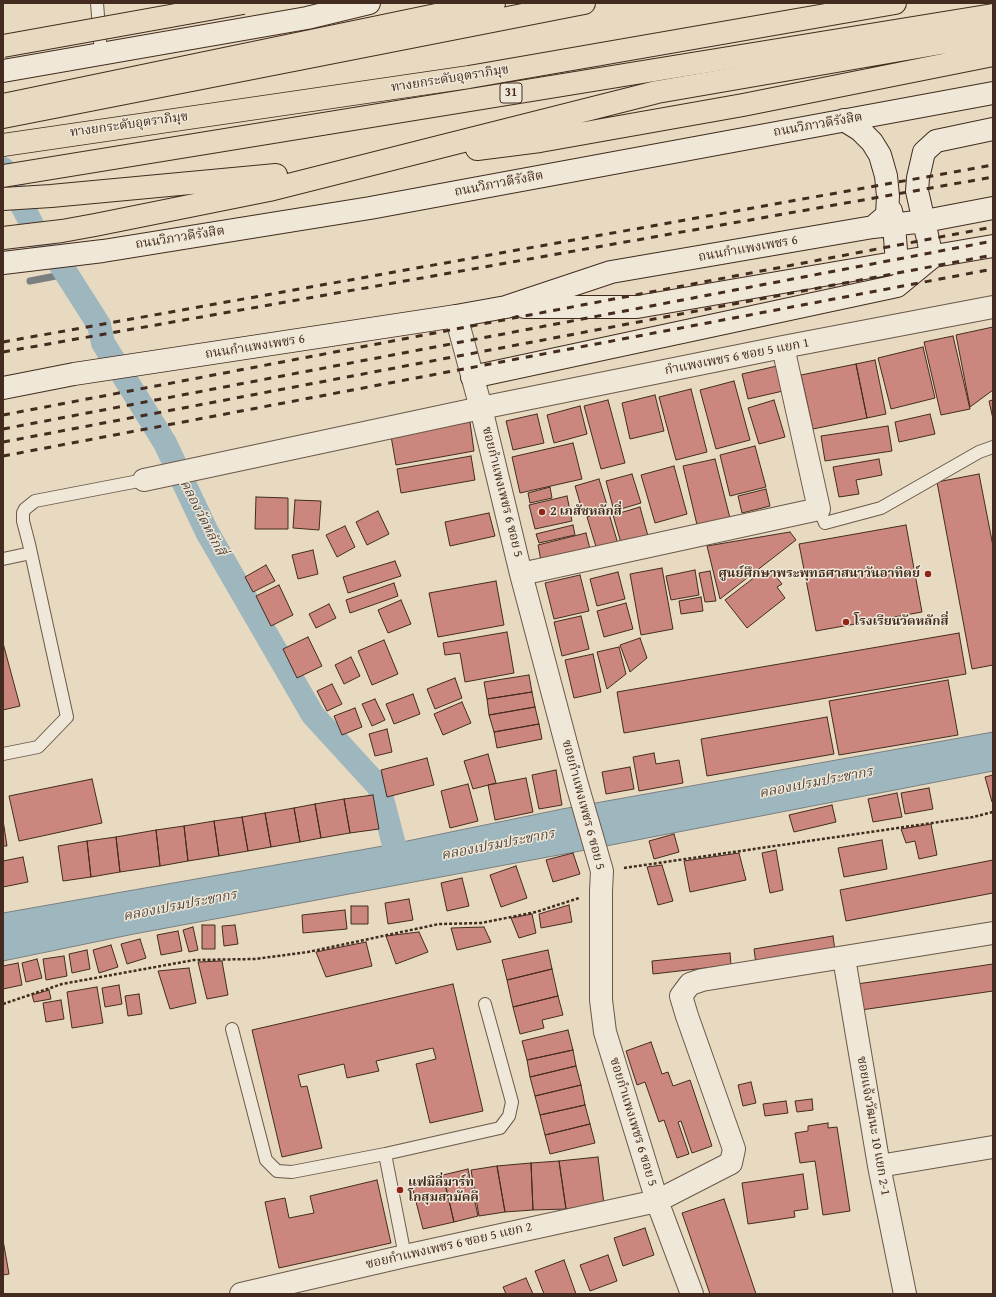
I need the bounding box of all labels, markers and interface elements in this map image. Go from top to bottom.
street label: ทางยกระดับอุตราภิมุข [390,62,510,96]
road number: 31 [500,83,522,103]
street label: ทางยกระดับอุตราภิมุข [69,109,189,141]
street label: ถนนวิภาวดีรังสิต [772,109,864,141]
street label: ถนนวิภาวดีรังสิต [453,168,545,200]
street label: ถนนวิภาวดีรังสิต [134,223,226,253]
street label: ถนนกำแพงเพชร 6 [697,233,799,265]
street label: ถนนกำแพงเพชร 6 [204,331,306,363]
street label: กำแพงเพชร 6 ซอย 5 แยก 1 [663,335,811,379]
street label: ซอยกำแพงเพชร 6 ซอย 5 [478,425,526,559]
water label: คลองวัดหลักสี่ [176,477,228,559]
place label: 2 เภสัชหลักสี่ [550,504,622,520]
marker: 2 เภสัชหลักสี่ [537,507,547,517]
place label: ศูนย์ศึกษาพระพุทธศาสนาวันอาทิตย์ [718,566,920,582]
marker: ศูนย์ศึกษาพระพุทธศาสนาวันอาทิตย์ [923,569,933,579]
place label: โรงเรียนวัดหลักสี่ [854,614,949,630]
marker: โรงเรียนวัดหลักสี่ [841,617,851,627]
street label: ซอยกำแพงเพชร 6 ซอย 5 [558,738,608,872]
water label: คลองเปรมประชากร [758,764,874,802]
water label: คลองเปรมประชากร [440,826,556,864]
water label: คลองเปรมประชากร [122,887,238,925]
street label: ซอยแจ้งวัฒนะ 10 แยก 2-1 [853,1055,893,1197]
street label: ซอยกำแพงเพชร 6 ซอย 5 [606,1056,660,1188]
place label: แฟมิลี่มาร์ท โกสุมสามัคคี [408,1175,479,1206]
marker: แฟมิลี่มาร์ท โกสุมสามัคคี [395,1185,405,1195]
street label: ซอยกำแพงเพชร 6 ซอย 5 แยก 2 [364,1219,534,1273]

